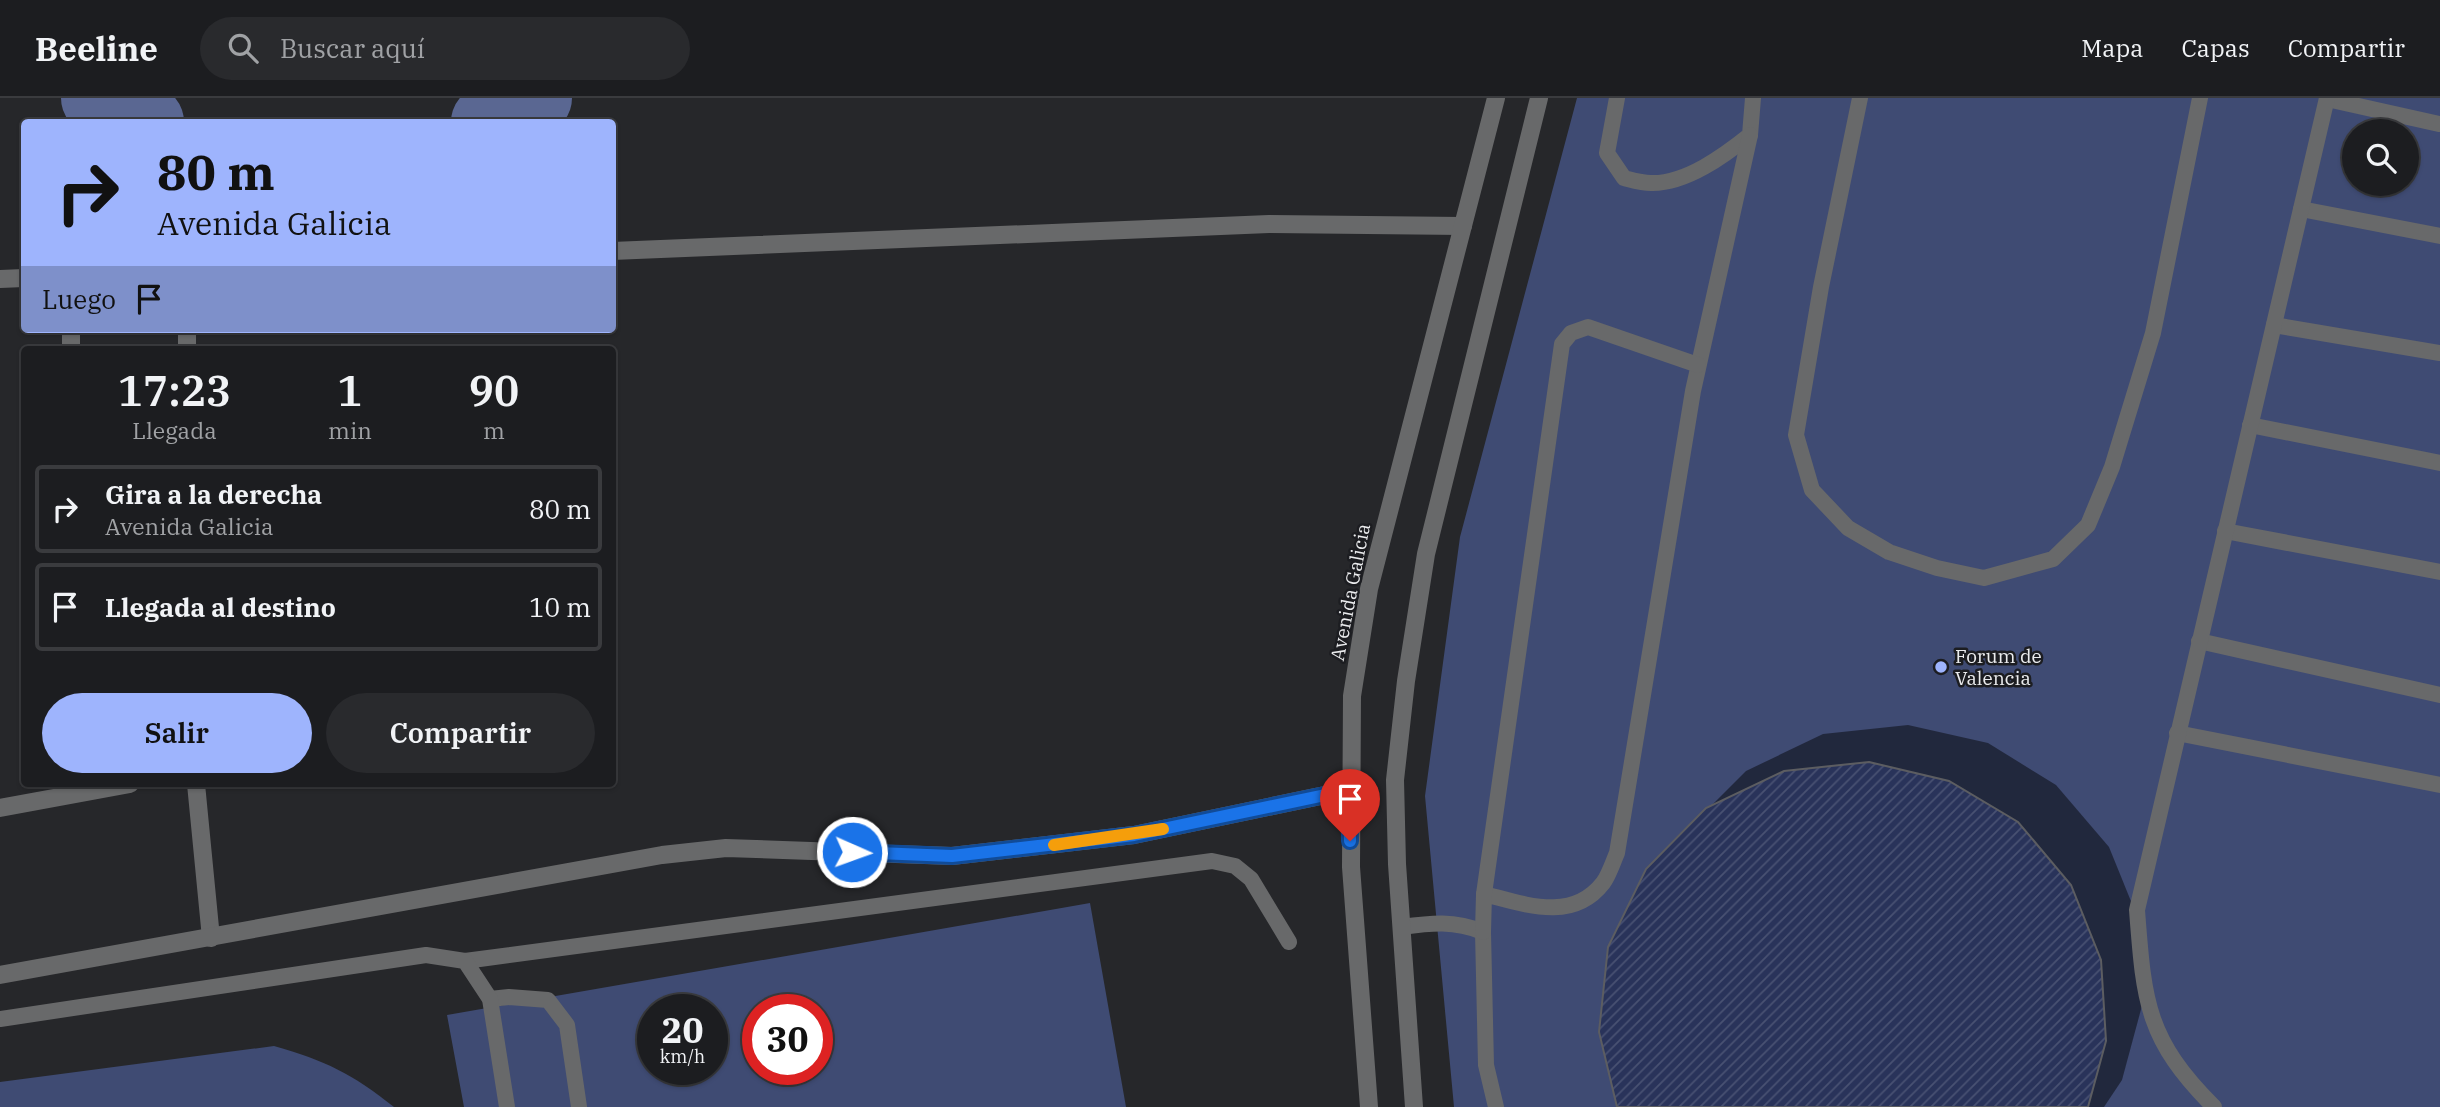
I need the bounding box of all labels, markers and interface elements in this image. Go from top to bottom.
search box [200,17,690,80]
text: Beeline [35,27,158,70]
icon: search [224,29,262,67]
text: Buscar aquí [280,31,425,65]
text: Mapa [2081,32,2143,64]
text: Capas [2181,32,2250,64]
text: Compartir [2288,32,2405,64]
map controls [2342,119,2419,196]
button: search [2342,119,2419,196]
text: 80 m [157,140,275,203]
icon: right [42,147,133,238]
text: Avenida Galicia [157,202,392,244]
icon: arrive [130,280,168,318]
text: Luego [42,282,116,316]
text: 17:23 [118,363,231,418]
text: 1 [337,363,363,418]
text: 90 [469,363,519,418]
text: Llegada [132,415,217,445]
text: min [328,415,372,445]
text: m [483,415,505,445]
text: Gira a la derecha [105,477,322,511]
icon: right [46,490,84,528]
text: 80 m [529,492,591,526]
text: Avenida Galicia [105,511,274,541]
street label: Avenida Galicia [1325,521,1375,663]
icon: arrive [46,588,84,626]
text: Llegada al destino [105,590,336,624]
text: 10 m [529,590,591,624]
place label: Forum de Valencia [1955,644,2042,690]
marker: Forum de Valencia [1933,659,1949,675]
button: Salir [42,693,312,773]
button: Compartir [326,693,595,773]
pin [1320,769,1380,841]
icon: arrive [1331,780,1369,818]
position arrow [815,815,889,889]
speed limit sign: 30 [742,994,833,1085]
text: 20 [661,1007,704,1053]
text: km/h [660,1045,705,1068]

